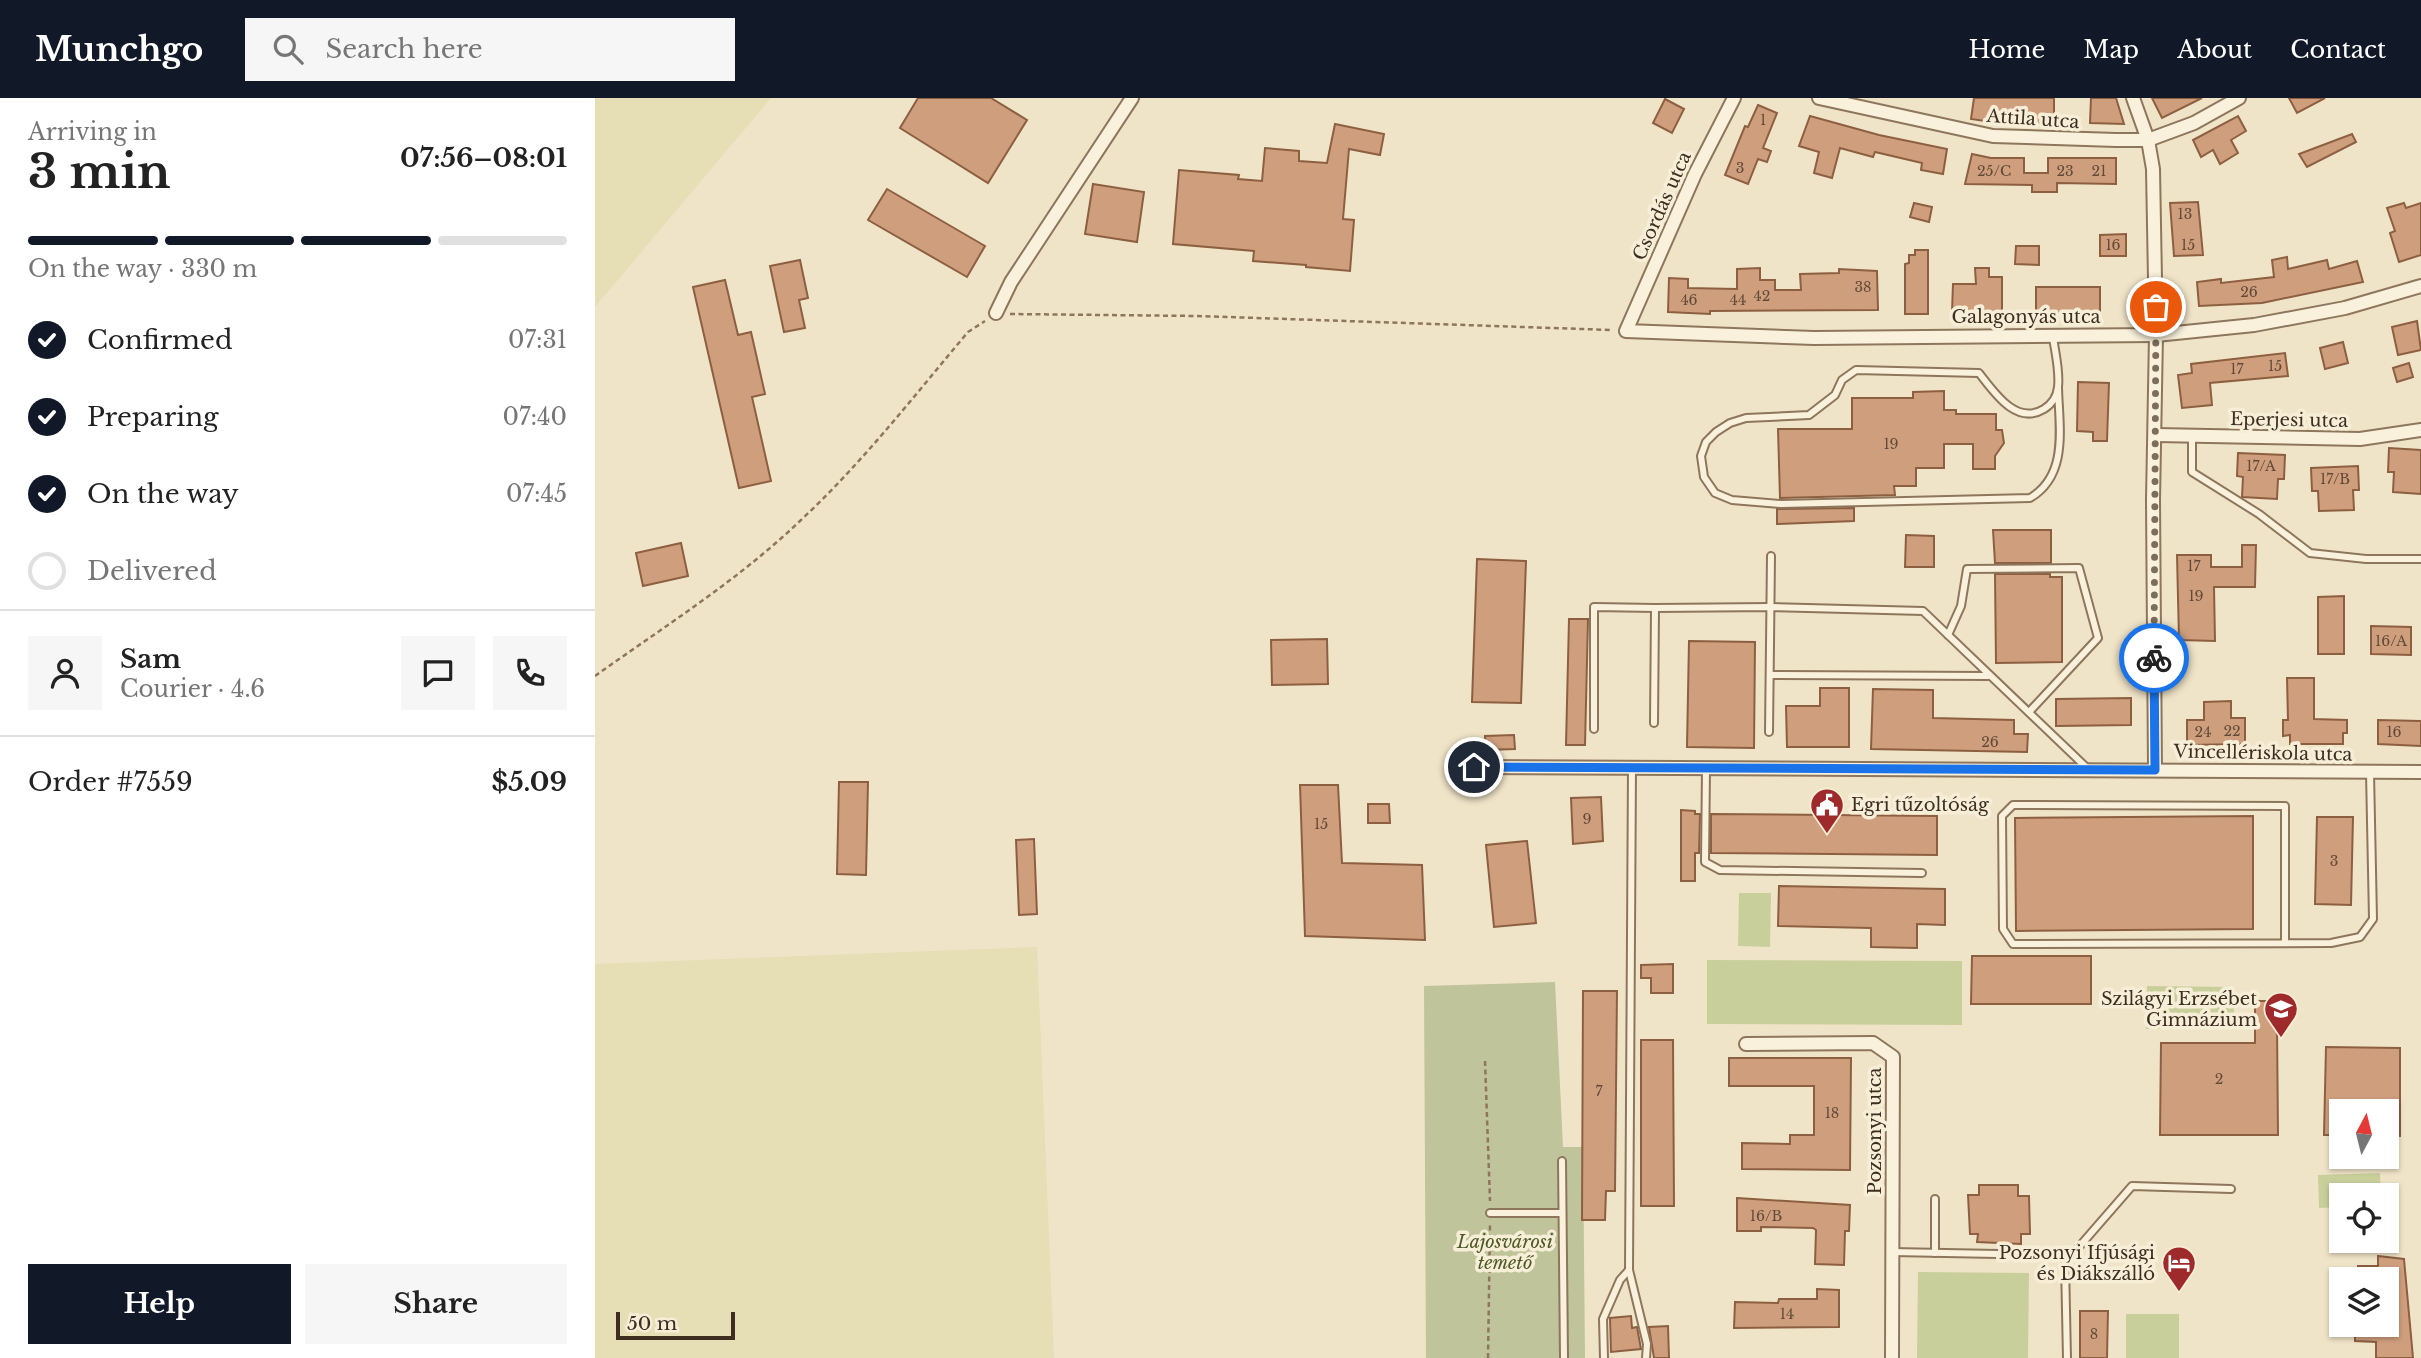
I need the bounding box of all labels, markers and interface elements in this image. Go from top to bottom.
search box [245,18,735,81]
text: Munchgo [35,29,203,70]
icon: search [269,30,307,68]
text: Search here [325,33,483,65]
text: Home [1969,35,2045,64]
text: Map [2083,35,2139,64]
text: About [2177,35,2252,64]
text: Contact [2290,35,2386,64]
street label: Attila utca [1985,105,2080,133]
house number: 1 [1760,111,1766,129]
text: Arriving in [28,118,157,146]
text: 07:56–08:01 [400,142,567,174]
text: 3 min [28,143,170,200]
street label: Csordás utca [1628,148,1696,264]
house number: 3 [1736,159,1744,177]
house number: 25/C [1977,162,2011,180]
house number: 23 [2056,162,2074,180]
house number: 21 [2092,162,2106,180]
house number: 13 [2178,205,2192,223]
house number: 16 [2105,236,2121,254]
house number: 15 [2181,236,2195,254]
text: On the way · 330 m [28,255,257,283]
pin [2126,277,2186,337]
house number: 38 [1854,278,1872,296]
house number: 26 [2240,283,2258,301]
house number: 42 [1754,287,1770,305]
icon: bag [2137,288,2175,326]
house number: 46 [1680,291,1698,309]
house number: 44 [1730,291,1746,309]
street label: Galagonyás utca [1951,306,2101,328]
icon: check [28,321,66,359]
text: Confirmed [87,324,232,356]
text: 07:31 [508,326,567,354]
house number: 15 [2268,357,2282,375]
house number: 17 [2230,360,2245,378]
icon: check [28,398,66,436]
text: Preparing [87,401,219,433]
text: 07:40 [503,403,567,431]
street label: Eperjesi utca [2230,408,2348,432]
house number: 19 [1883,435,1899,453]
house number: 17/A [2246,457,2276,475]
house number: 17/B [2320,470,2350,488]
icon: check [28,475,66,513]
text: On the way [87,478,239,510]
text: 07:45 [506,480,567,508]
text: Delivered [87,555,217,587]
house number: 17 [2187,557,2202,575]
house number: 19 [2188,587,2204,605]
courier [2119,623,2189,693]
house number: 16/A [2375,632,2407,650]
button: person [28,636,102,710]
button: chat [401,636,475,710]
button: phone [493,636,567,710]
icon: bike [2135,639,2173,677]
text: Sam [120,643,181,675]
text: Courier · 4.6 [120,675,265,703]
house number: 22 [2223,722,2241,740]
house number: 24 [2195,723,2211,741]
house number: 16 [2386,723,2402,741]
house number: 26 [1981,733,1999,751]
pin [1444,737,1504,797]
street label: Vincellériskola utca [2172,740,2353,766]
icon: home [1455,748,1493,786]
text: Order #7559 [28,766,193,798]
text: $5.09 [491,766,567,798]
public building icon: Egri tűzoltóság [1808,786,1846,835]
place label: Egri tűzoltóság [1851,794,1989,816]
house number: 9 [1582,810,1592,828]
house number: 15 [1314,815,1328,833]
house number: 3 [2330,852,2338,870]
place label: Szilágyi Erzsébet Gimnázium [2101,988,2257,1031]
school or university icon: Szilágyi Erzsébet Gimnázium [2262,990,2300,1039]
street label: Pozsonyi utca [1864,1068,1886,1194]
house number: 2 [2215,1070,2223,1088]
house number: 7 [1595,1082,1603,1100]
north arrow [2329,1099,2399,1169]
map controls [2329,1099,2399,1337]
house number: 18 [1825,1104,1839,1122]
button: locate [2329,1183,2399,1253]
house number: 16/B [1750,1207,1782,1225]
park label: Lajosvárosi temető [1456,1231,1554,1274]
place label: Pozsonyi Ifjúsági és Diákszálló [1999,1242,2155,1285]
hotel icon: Pozsonyi Ifjúsági és Diákszálló [2160,1244,2198,1293]
button: Help [28,1264,291,1344]
button: Share [305,1264,567,1344]
button: layers [2329,1267,2399,1337]
house number: 14 [1780,1305,1794,1323]
scale bar [616,1309,735,1341]
text: 50 m [627,1312,677,1335]
house number: 8 [2090,1325,2098,1343]

